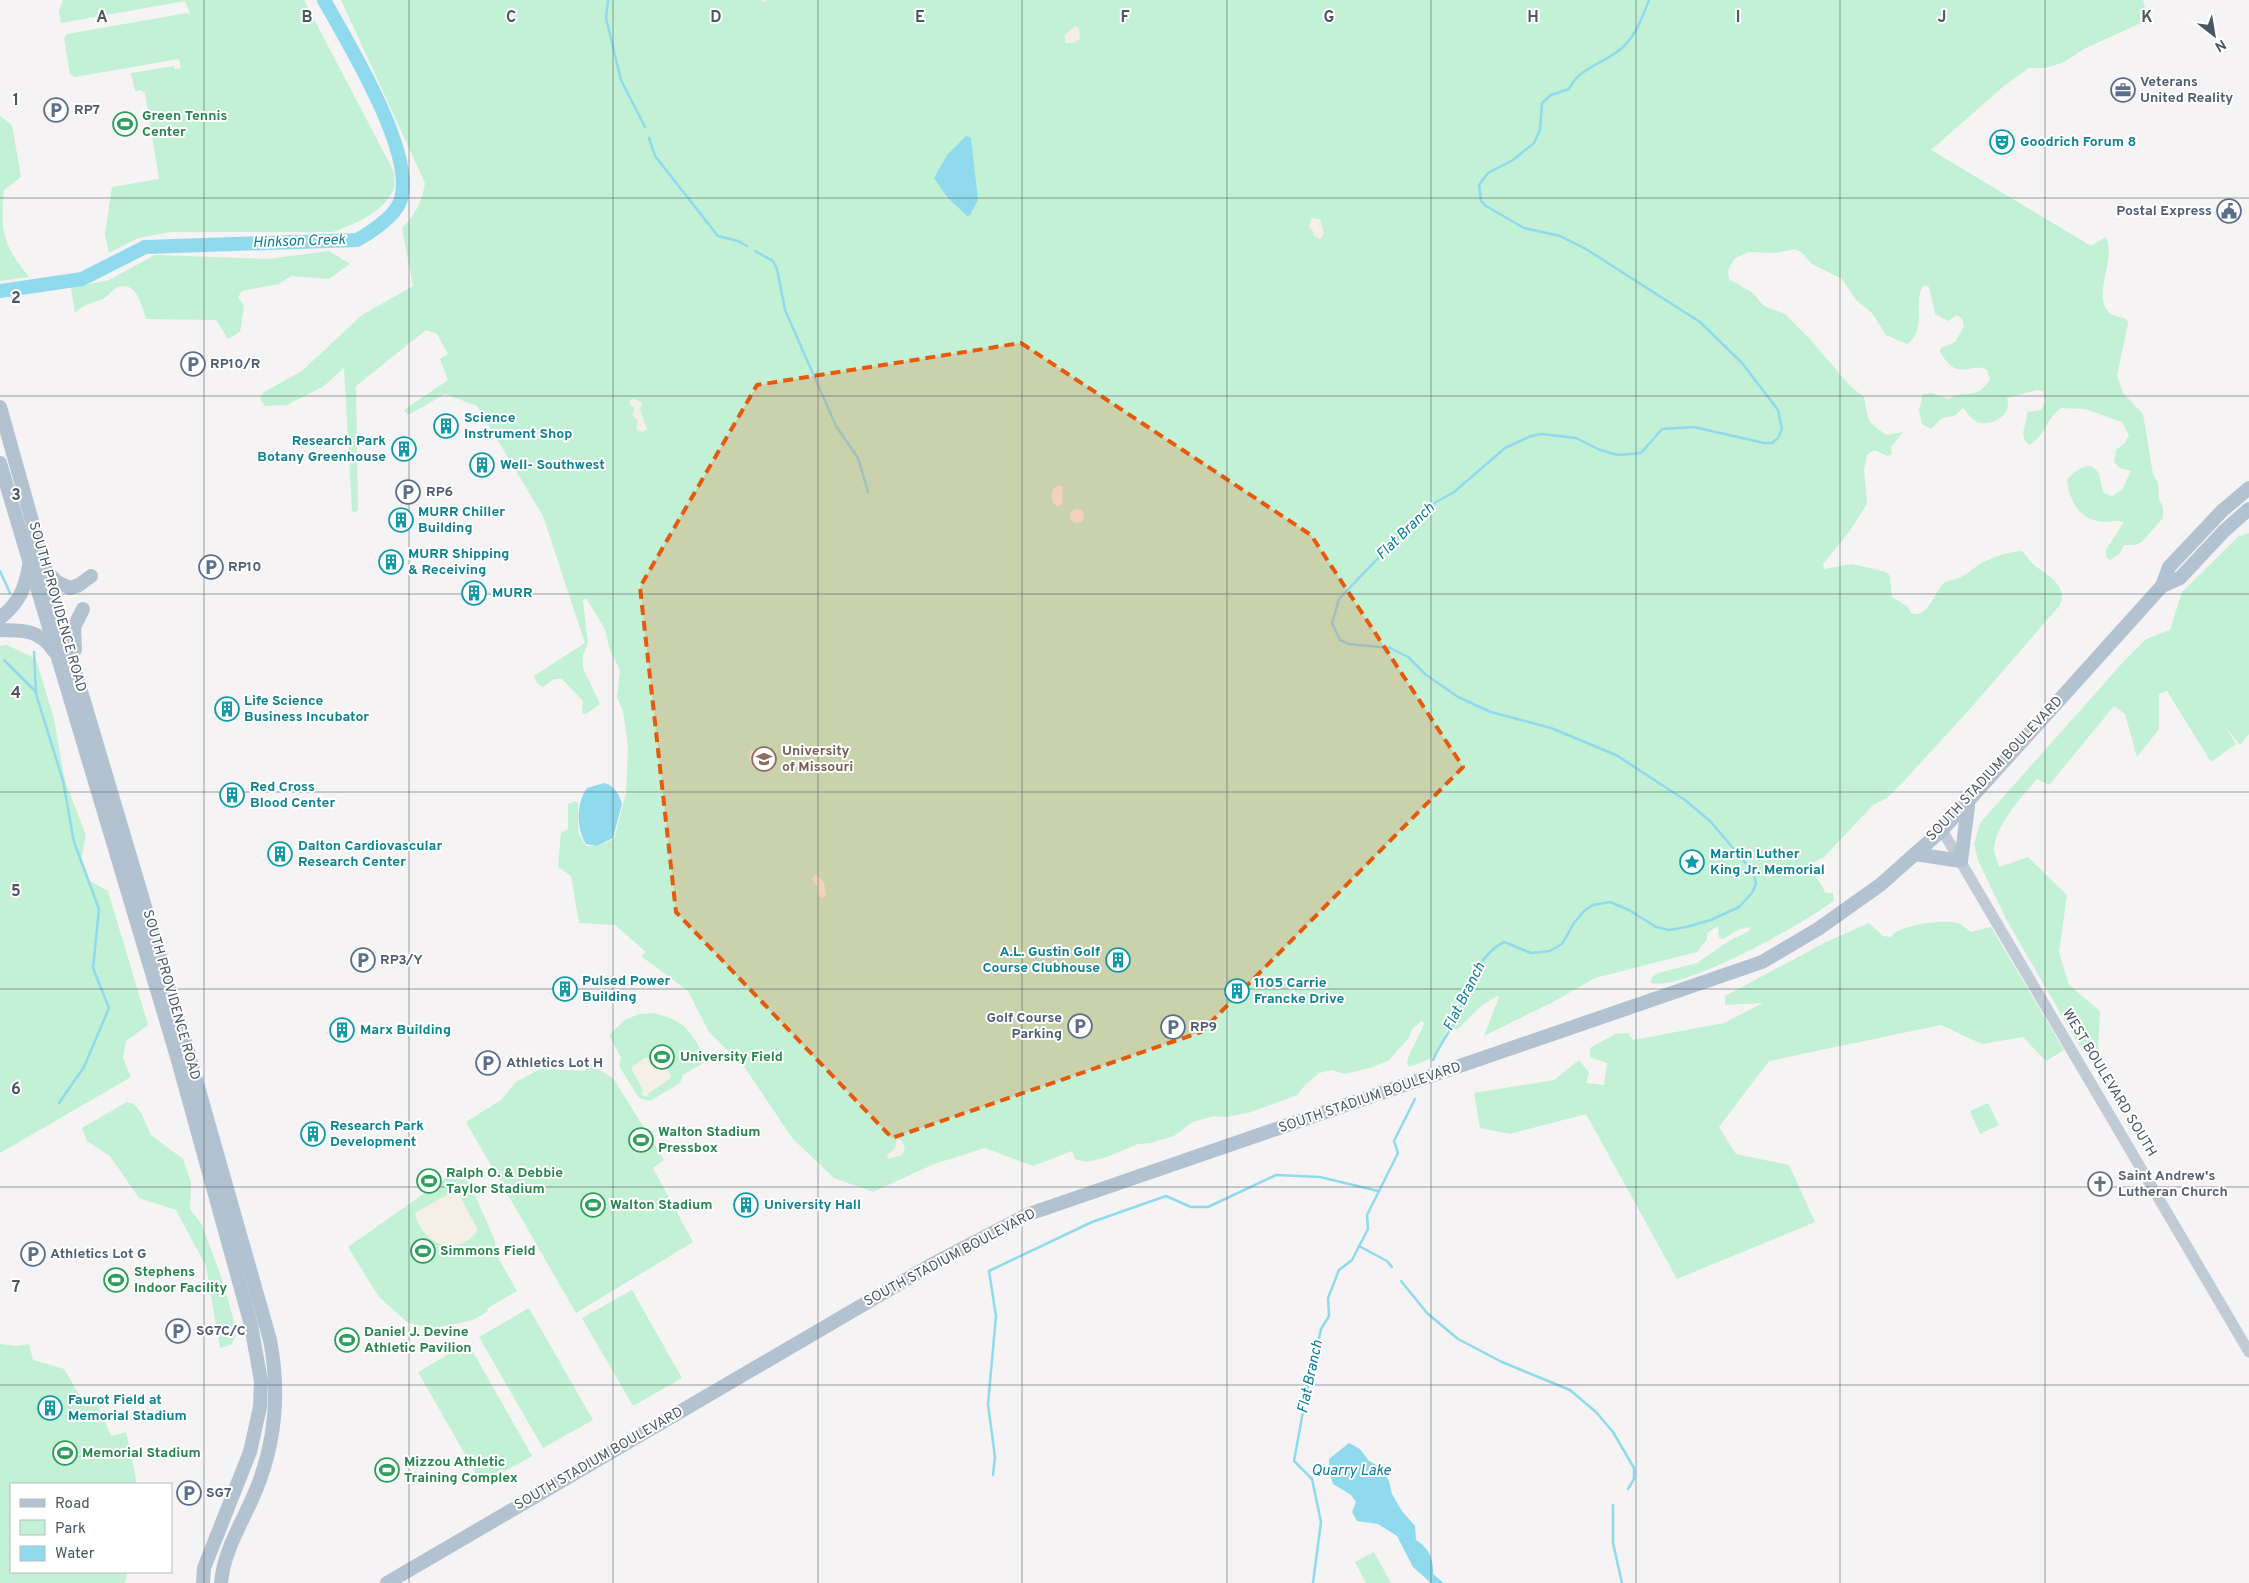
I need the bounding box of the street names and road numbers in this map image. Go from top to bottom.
street label: SOUTH PROVIDENCE ROAD [25,520,89,694]
street label: SOUTH STADIUM BOULEVARD [1923,693,2067,845]
street label: SOUTH PROVIDENCE ROAD [139,908,203,1082]
street label: WEST BOULEVARD SOUTH [2058,1006,2160,1160]
street label: SOUTH STADIUM BOULEVARD [1276,1059,1464,1137]
street label: SOUTH STADIUM BOULEVARD [861,1205,1039,1311]
street label: SOUTH STADIUM BOULEVARD [512,1404,686,1514]

